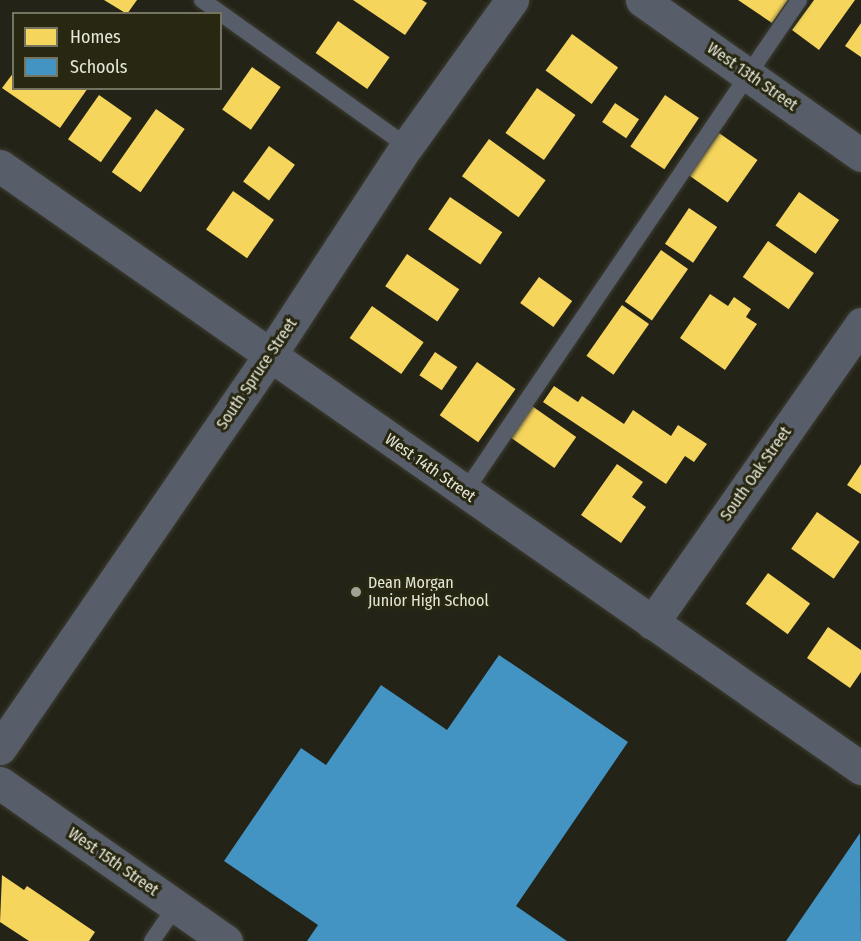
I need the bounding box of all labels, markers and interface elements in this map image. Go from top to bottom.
legend [12,12,222,90]
text: Homes [70,26,121,48]
street label: West 13th Street [703,39,801,115]
text: Schools [70,56,128,78]
street label: South Spruce Street [213,315,301,433]
street label: South Oak Street [716,423,796,525]
street label: West 14th Street [381,430,479,506]
place label: Dean Morgan Junior High School [368,573,489,611]
marker: Dean Morgan Junior High School [349,585,363,599]
street label: West 15th Street [64,824,162,900]

